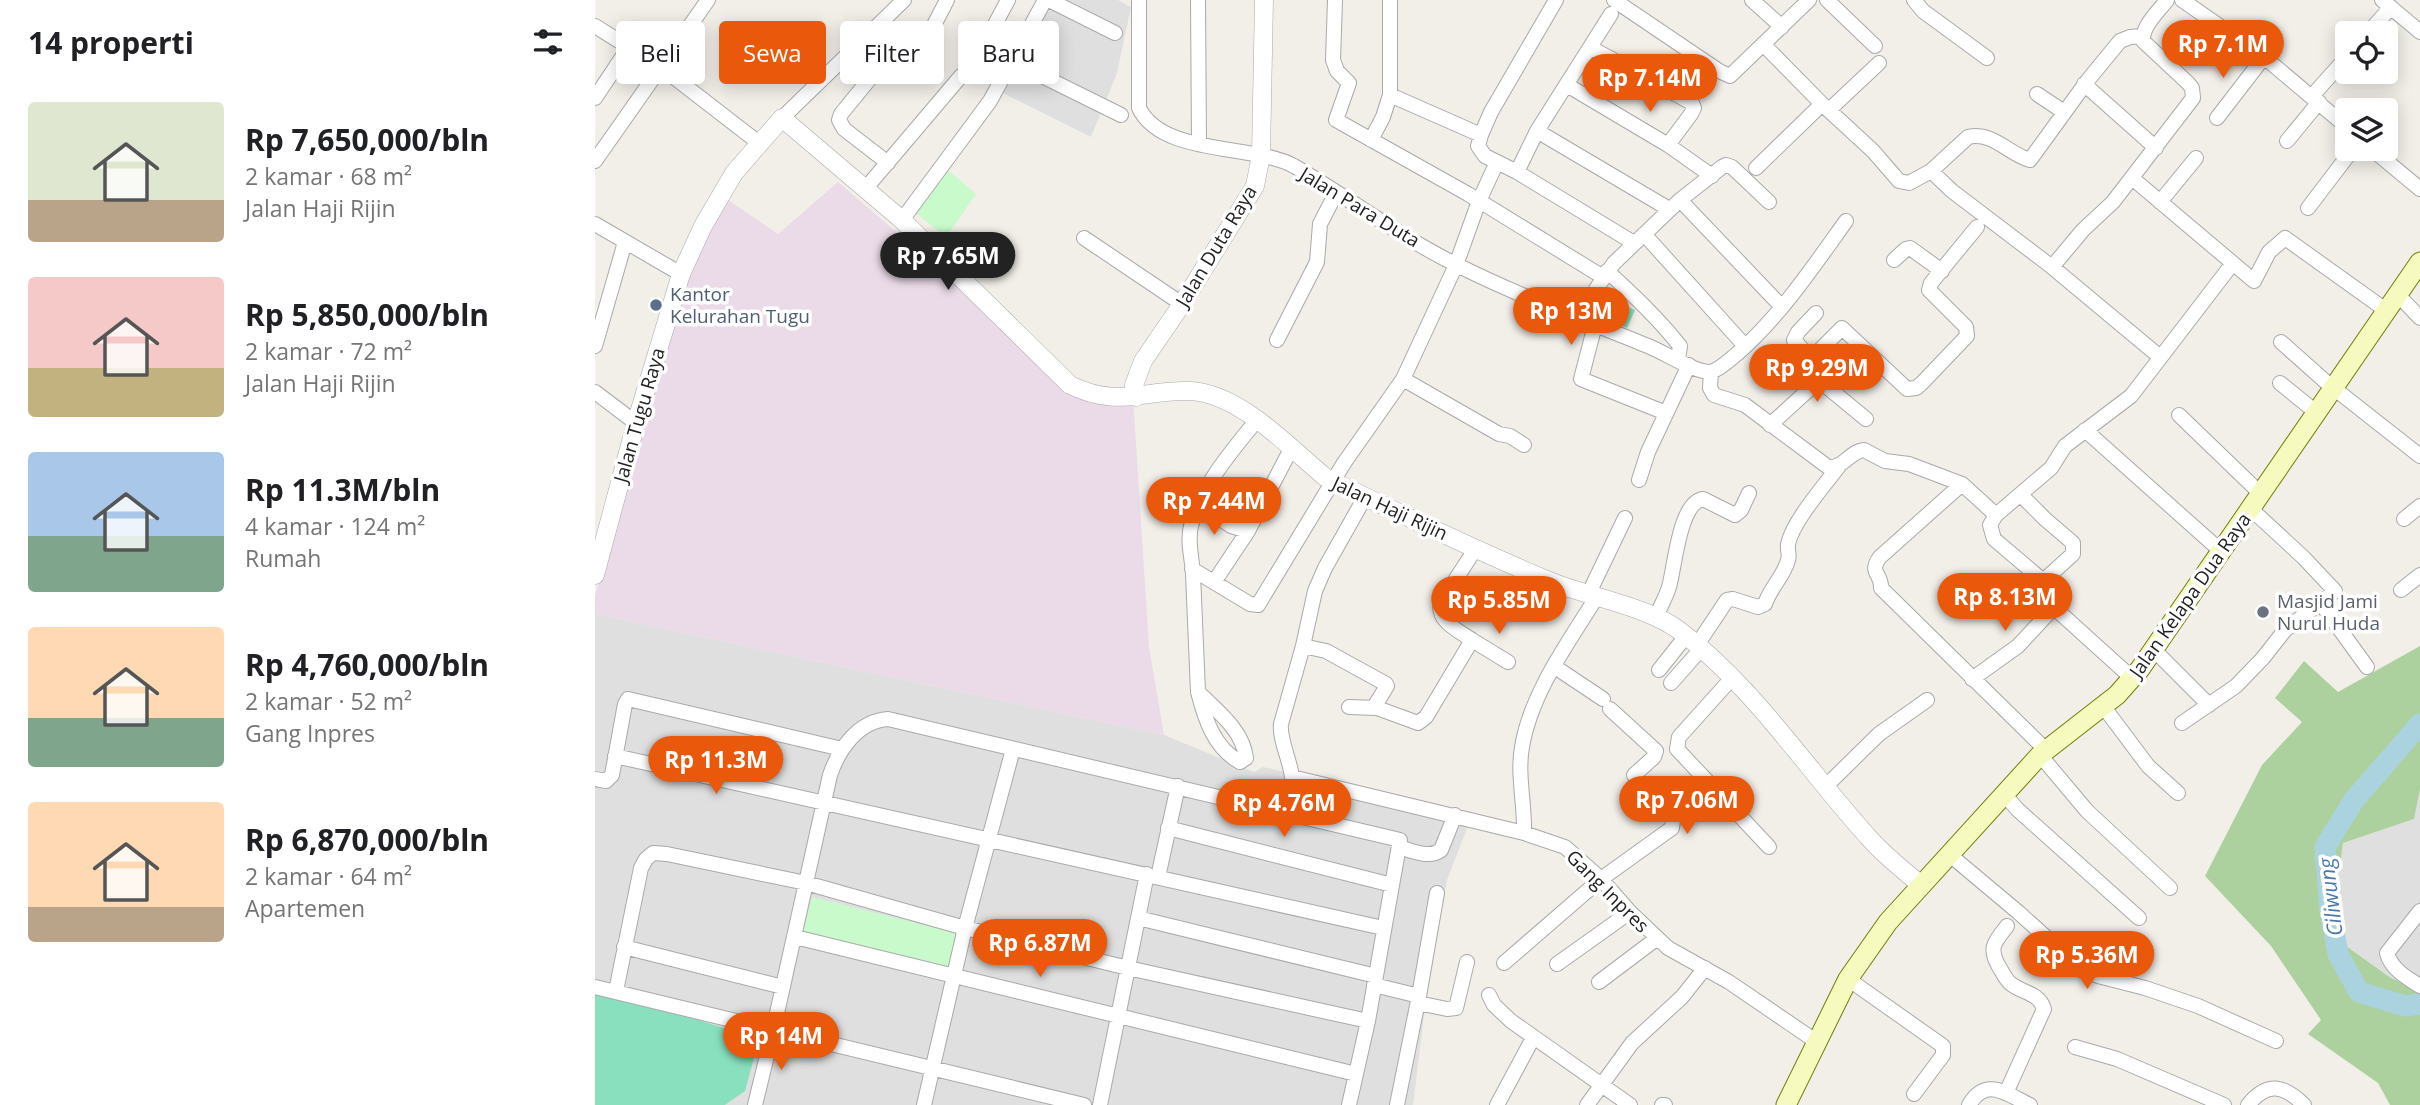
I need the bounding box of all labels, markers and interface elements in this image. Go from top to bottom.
pin: Rp 7.1M [2158,20,2288,80]
chip: Beli [616,21,705,84]
chip: Sewa [719,21,826,84]
chip: Filter [840,21,944,84]
chip: Baru [958,21,1059,84]
map controls [2335,21,2398,161]
button: locate [2335,21,2398,84]
text: 14 properti [28,22,194,63]
icon: filters [529,23,567,61]
text: Rp 7.1M [2178,27,2268,59]
pin: Rp 7.14M [1578,54,1722,114]
text: Rp 7.14M [1598,61,1702,93]
button: layers [2335,98,2398,161]
text: Rp 7,650,000/bln [245,119,489,160]
icon: home [84,130,168,214]
text: 2 kamar · 68 m² [245,160,412,192]
street label: Jalan Para Duta [1293,160,1425,253]
street label: Jalan Duta Raya [1168,180,1263,313]
text: Jalan Haji Rijin [245,192,396,224]
pin: Rp 7.65M [876,232,1020,292]
text: Rp 7.65M [896,239,1000,271]
place label: Kantor Kelurahan Tugu [670,281,810,329]
pin: Rp 13M [1514,288,1628,347]
text: Rp 5,850,000/bln [245,294,489,335]
text: Rp 13M [1529,294,1613,326]
marker: Kantor Kelurahan Tugu [648,297,664,313]
icon: home [84,305,168,389]
text: 2 kamar · 72 m² [245,335,412,367]
pin: Rp 9.29M [1745,344,1889,404]
street label: Jalan Tugu Raya [607,345,671,487]
text: Rp 9.29M [1765,351,1869,383]
text: Jalan Haji Rijin [245,367,396,399]
text: Rp 11.3M/bln [245,469,440,510]
street label: Jalan Haji Rijin [1326,469,1452,546]
pin: Rp 7.44M [1142,477,1286,537]
icon: home [84,480,168,564]
text: Rp 7.44M [1162,484,1266,516]
street label: Jalan Kelapa Dua Raya [2122,507,2257,684]
text: 4 kamar · 124 m² [245,510,425,542]
text: Rumah [245,542,321,574]
pin: Rp 8.13M [1933,574,2077,633]
pin: Rp 5.85M [1427,576,1571,636]
text: Rp 8.13M [1953,580,2057,612]
text: Rp 5.85M [1447,583,1551,615]
place label: Masjid Jami Nurul Huda [2277,588,2380,636]
marker: Masjid Jami Nurul Huda [2255,604,2271,620]
text: Rp 4,760,000/bln [245,644,489,685]
icon: home [84,655,168,739]
text: 2 kamar · 52 m² [245,685,412,717]
text: Gang Inpres [245,717,375,749]
pin: Rp 11.3M [644,736,788,796]
text: Rp 11.3M [664,743,768,775]
pin: Rp 7.06M [1615,776,1759,836]
pin: Rp 4.76M [1212,780,1356,839]
text: Rp 7.06M [1635,783,1739,815]
text: Rp 4.76M [1232,786,1336,818]
text: Rp 6,870,000/bln [245,819,489,860]
icon: home [84,830,168,914]
street label: Gang Inpres [1561,844,1655,938]
water label: Ciliwung [2311,855,2349,938]
text: 2 kamar · 64 m² [245,860,412,892]
text: Apartemen [245,892,365,924]
pin: Rp 6.87M [968,920,1112,979]
text: Rp 6.87M [988,926,1092,958]
pin: Rp 5.36M [2015,932,2159,991]
text: Rp 5.36M [2035,938,2139,970]
pin: Rp 14M [724,1012,838,1072]
text: Rp 14M [739,1019,823,1051]

